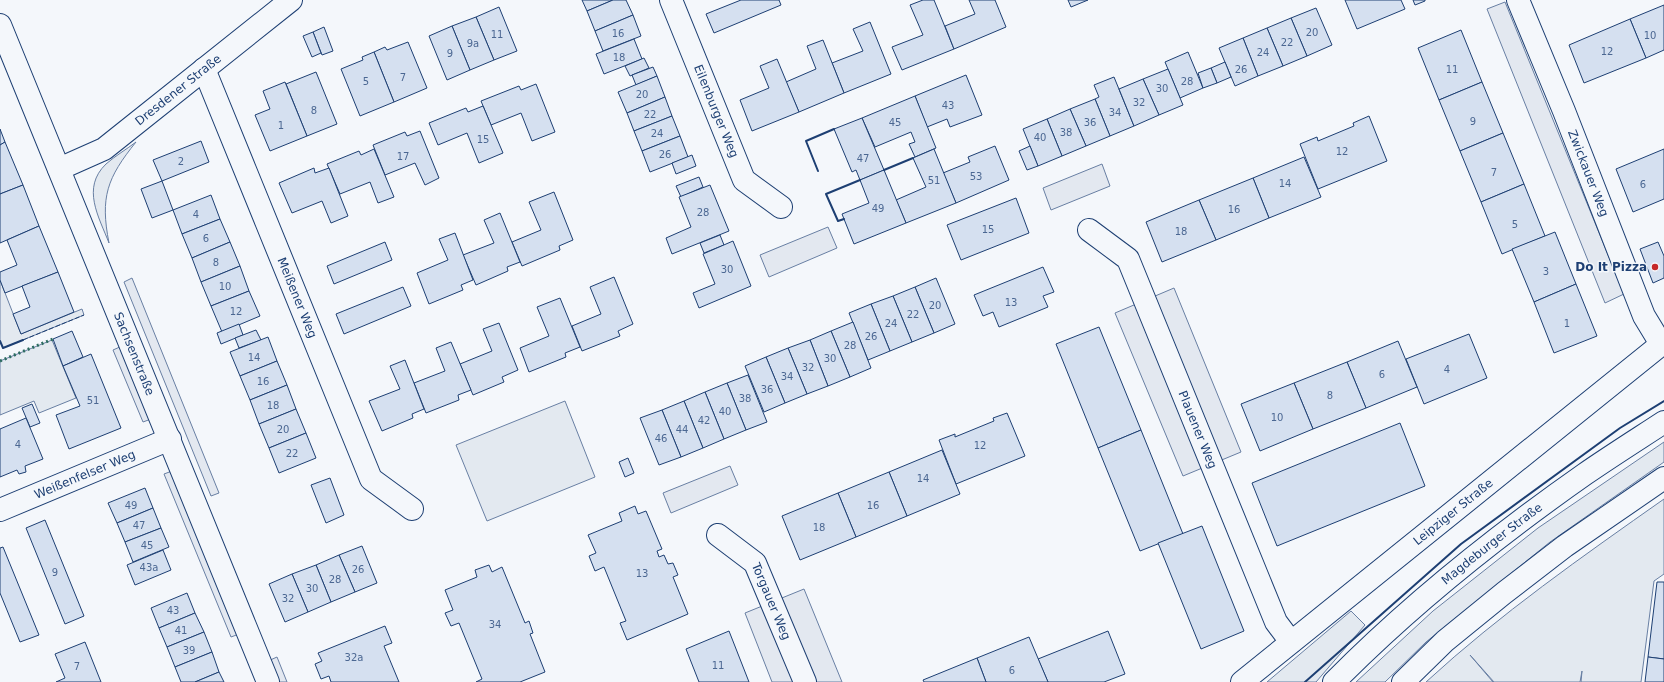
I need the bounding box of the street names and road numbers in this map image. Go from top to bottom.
street label: Dresdener Straße [132,51,224,128]
street label: Eilenburger Weg [691,63,741,160]
street label: Zwickauer Weg [1565,128,1612,219]
street label: Meißener Weg [274,255,320,340]
street label: Sachsenstraße [111,310,157,397]
street label: Plauener Weg [1175,389,1220,471]
street label: Weißenfelser Weg [32,447,137,502]
street label: Leipziger Straße [1411,476,1496,548]
street label: Magdeburger Straße [1439,500,1545,587]
street label: Torgauer Weg [748,560,794,642]

